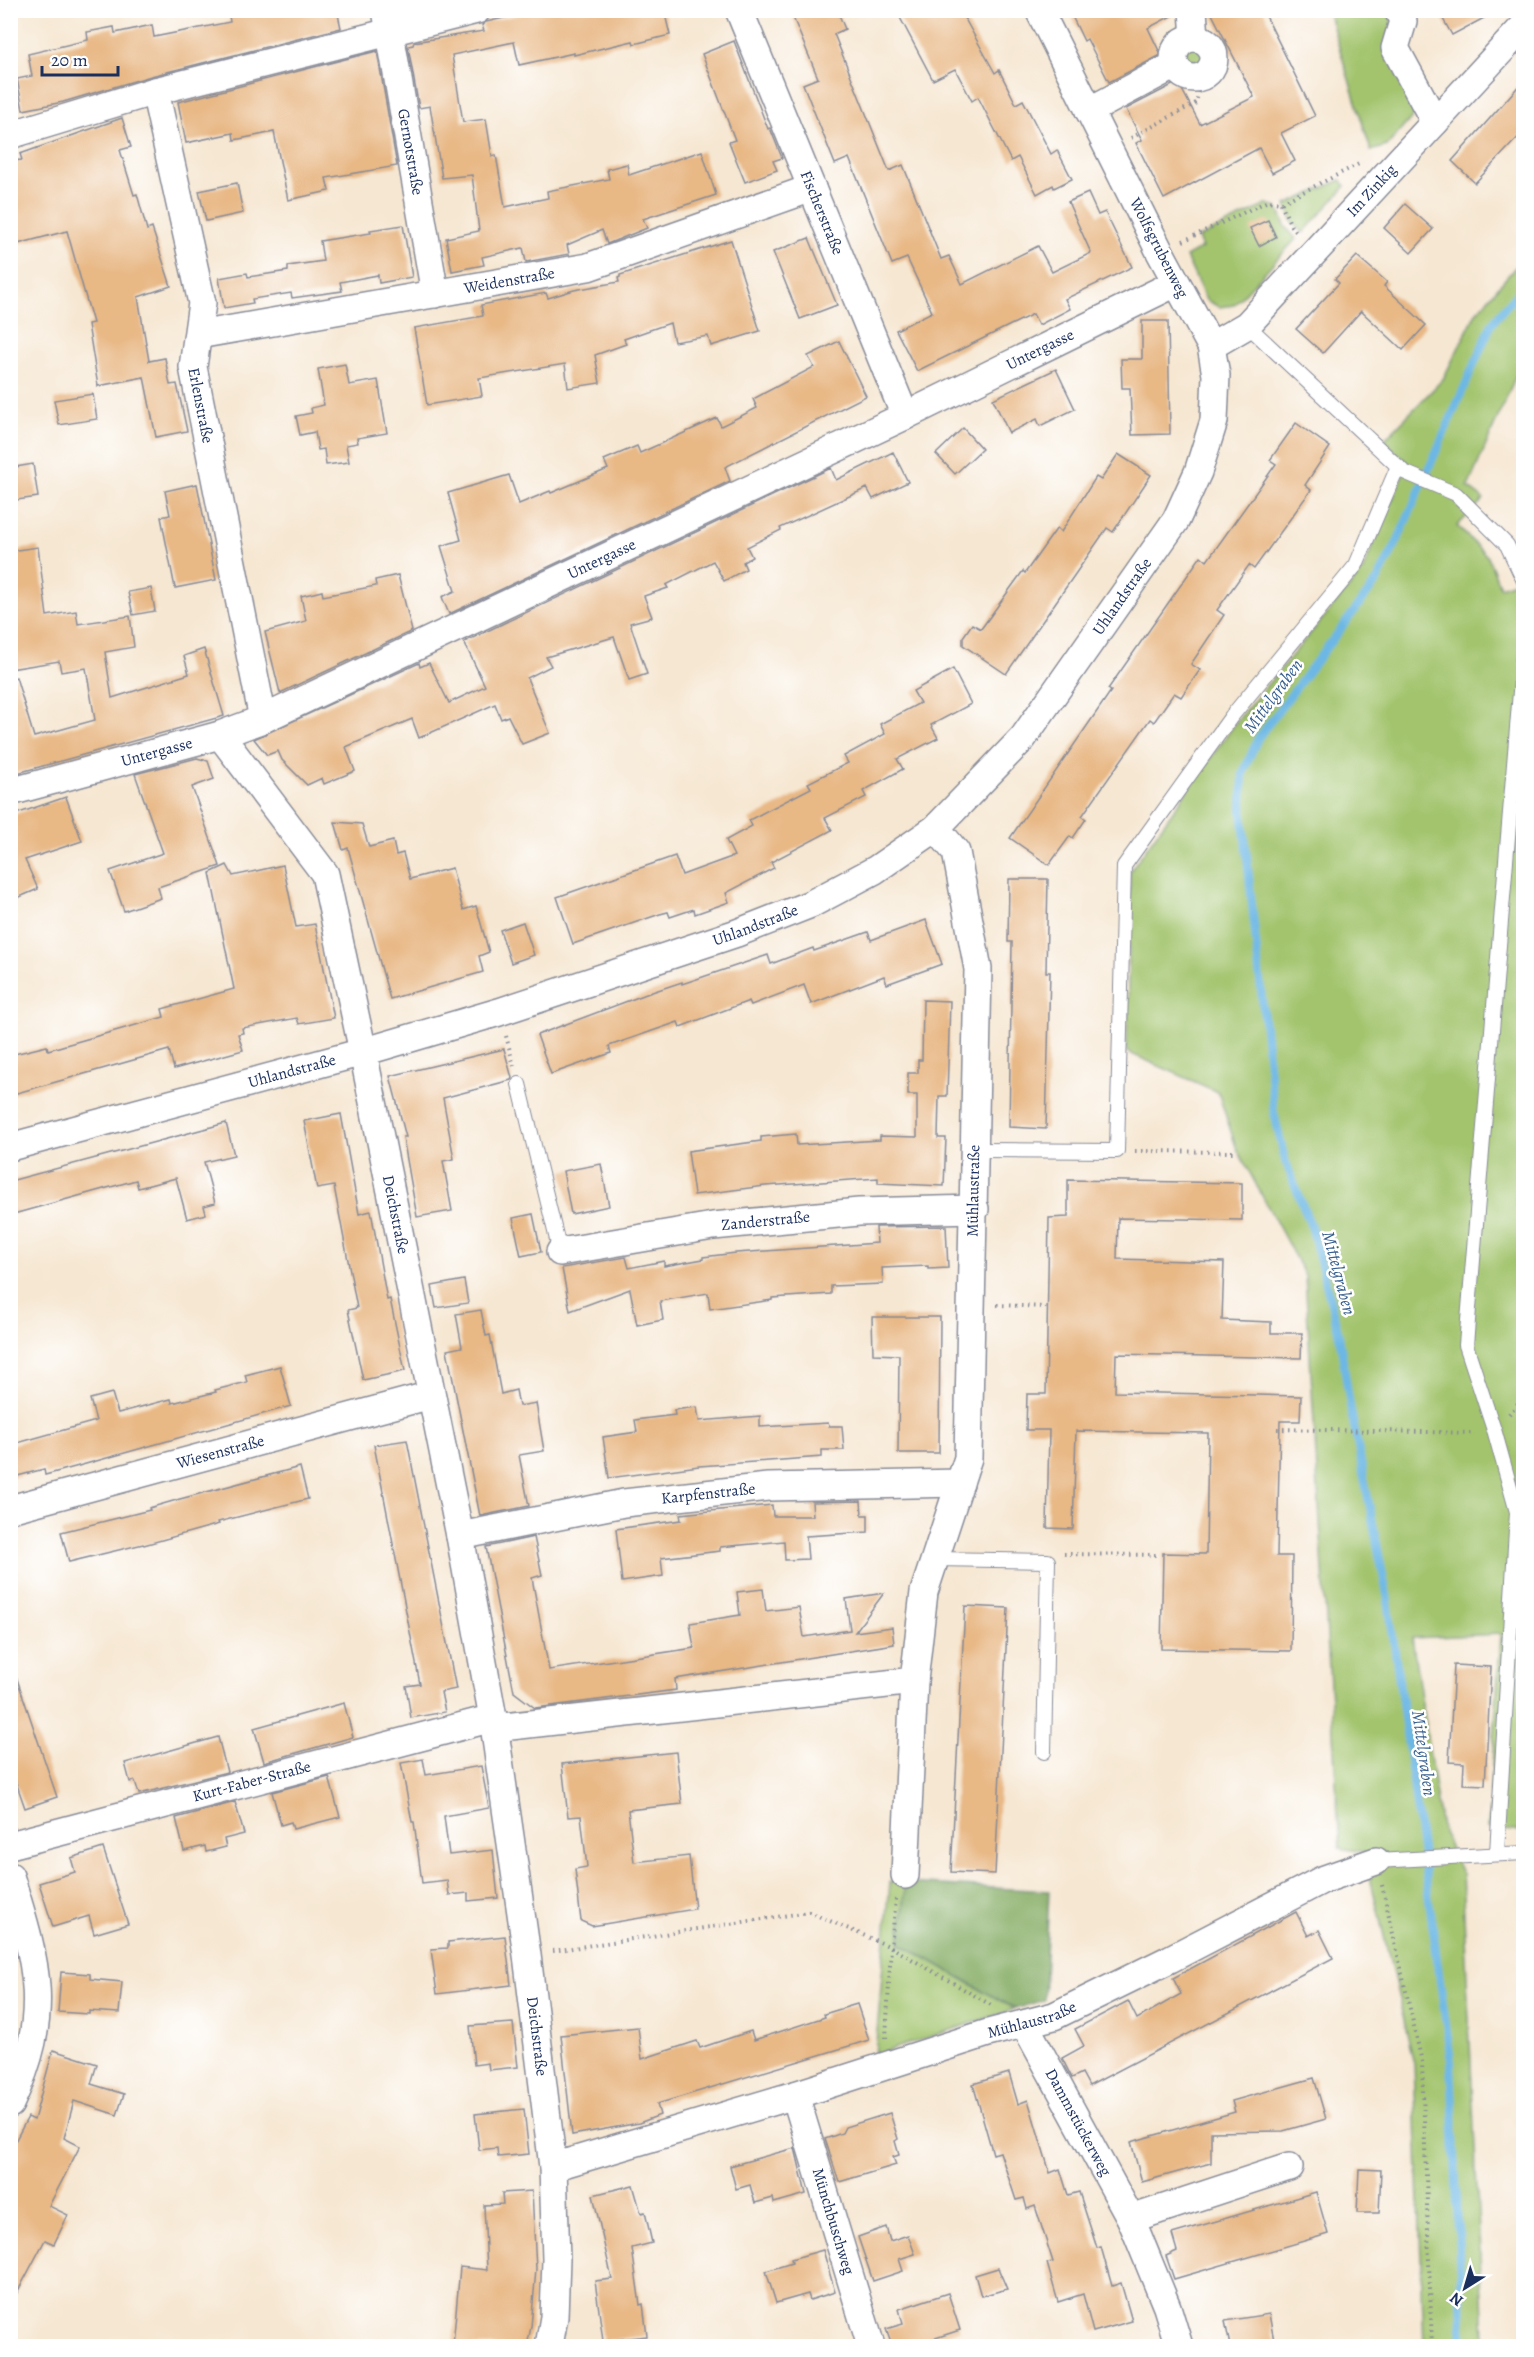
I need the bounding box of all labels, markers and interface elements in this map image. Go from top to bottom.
scale bar [42,39,118,77]
text: 20 m [51,48,88,72]
street label: Gernotstraße [392,107,429,197]
street label: Im Zinkig [1341,159,1402,222]
street label: Fischerstraße [795,167,849,258]
street label: Wolfsgrubenweg [1124,193,1194,302]
street label: Weidenstraße [461,262,556,300]
street label: Untergasse [1002,324,1078,376]
street label: Erlenstraße [182,366,219,445]
street label: Untergasse [564,534,640,585]
street label: Uhlandstraße [1087,553,1157,640]
water label: Mittelgraben [1238,654,1308,738]
street label: Untergasse [118,732,195,772]
street label: Uhlandstraße [710,899,801,951]
street label: Uhlandstraße [246,1049,338,1093]
street label: Mühlaustraße [962,1145,985,1237]
street label: Deichstraße [377,1173,414,1256]
street label: Zanderstraße [720,1206,811,1236]
water label: Mittelgraben [1316,1228,1362,1318]
street label: Wiesenstraße [173,1430,267,1475]
street label: Karpfenstraße [660,1477,756,1510]
water label: Mittelgraben [1406,1709,1442,1797]
street label: Kurt-Faber-Straße [190,1755,313,1808]
street label: Deichstraße [521,1995,553,2077]
street label: Mühlaustraße [985,1996,1080,2044]
street label: Dammstückerweg [1040,2065,1117,2180]
street label: Münchbuschweg [807,2165,860,2277]
north arrow [1435,2258,1495,2318]
text: N [1445,2287,1468,2311]

